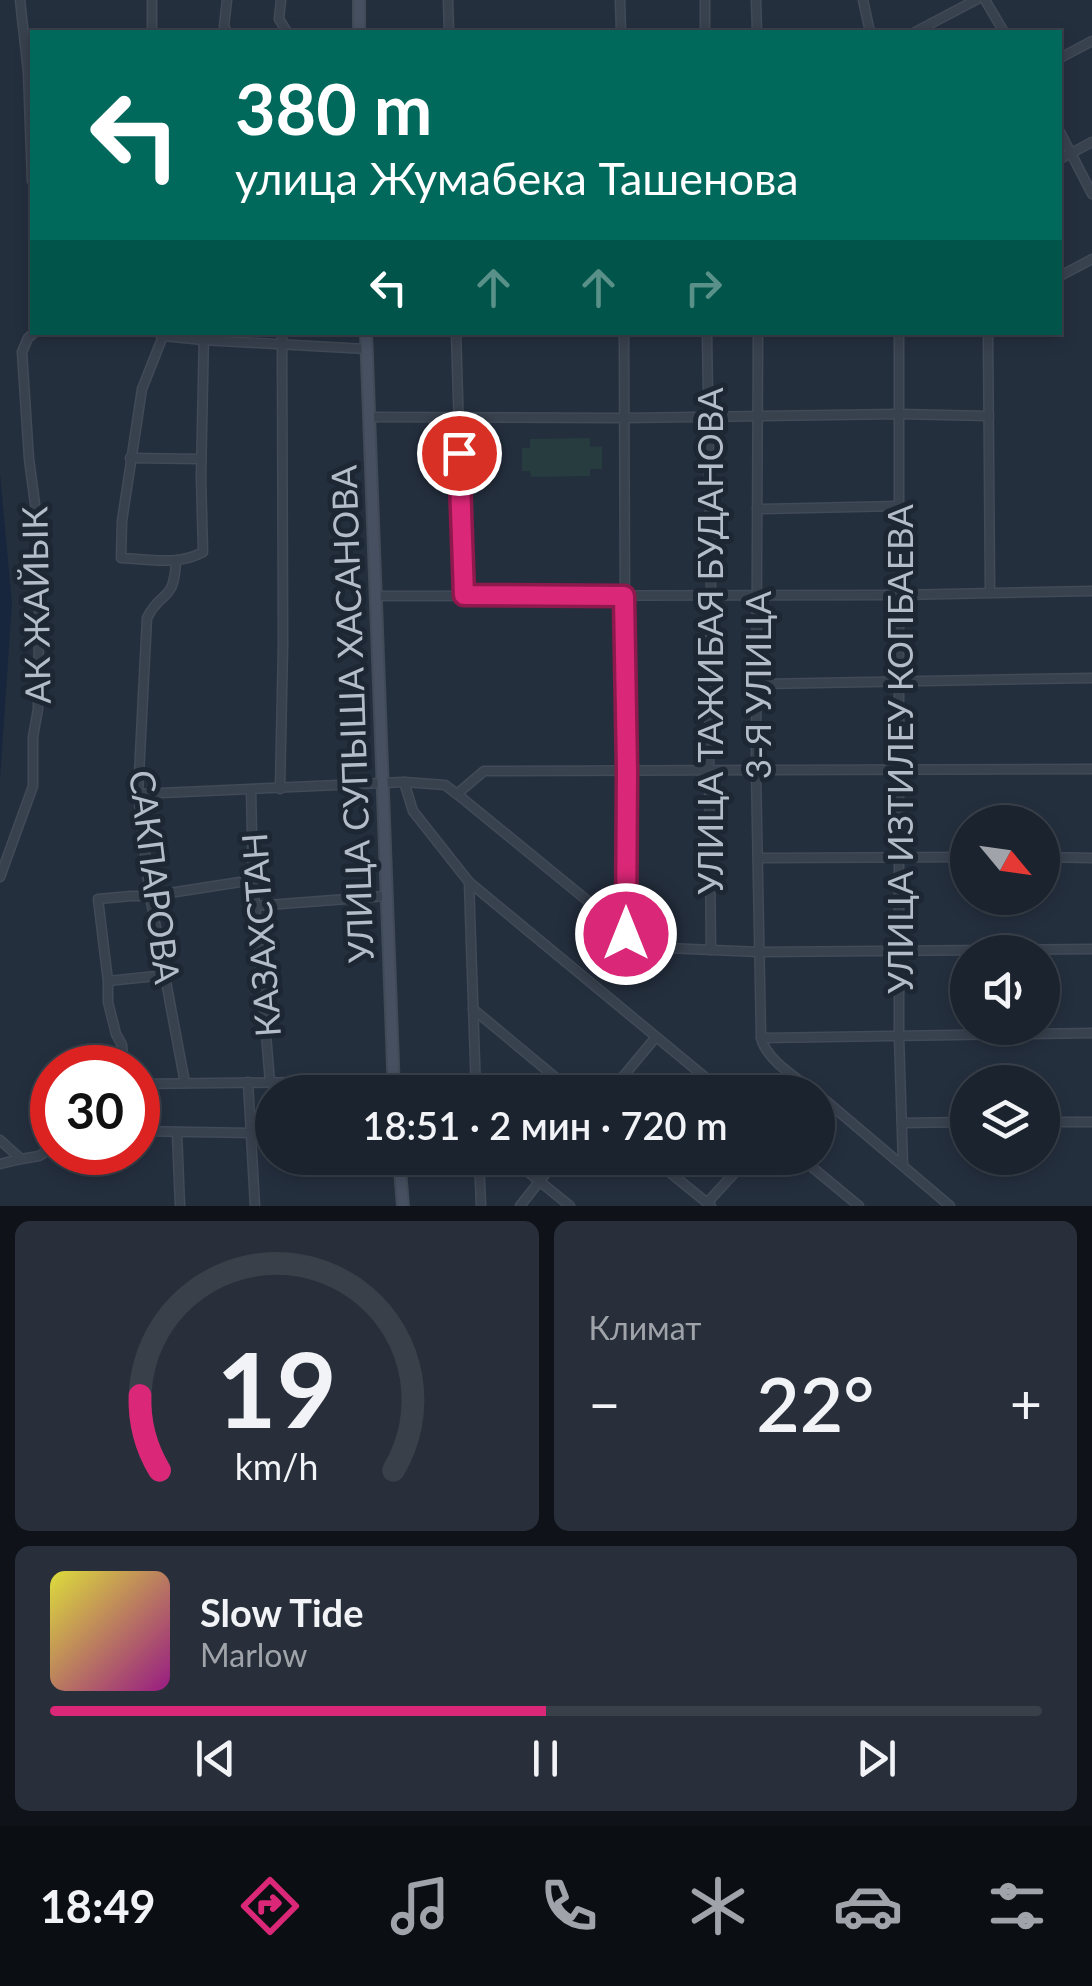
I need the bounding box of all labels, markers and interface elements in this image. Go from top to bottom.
text: 380 m [235,66,432,150]
icon: left [70,70,200,200]
text: улица Жумабека Ташенова [235,151,799,205]
icon: left [361,260,416,315]
icon: ahead [466,260,521,315]
icon: ahead [571,260,626,315]
icon: right [676,260,731,315]
street label: УЛИЦА ТАЖИБАЯ БУДАНОВА [688,387,730,895]
pin [417,411,502,496]
icon: arrive [432,426,487,481]
street label: УЛИЦА СУПЫША ХАСАНОВА [321,464,381,964]
street label: УЛИЦА ИЗТИЛЕУ КОПБАЕВА [878,504,920,994]
street label: АК ЖАЙЫК [12,505,58,704]
street label: 3-Я УЛИЦА [736,590,778,779]
street label: САКПАРОВА [122,768,190,987]
north arrow [950,805,1060,915]
map controls [950,805,1060,1175]
street label: КАЗАХСТАН [232,832,288,1038]
position arrow [574,882,678,986]
button: sound [950,935,1060,1045]
speed limit sign: 30 [30,1045,160,1175]
button: layers [950,1065,1060,1175]
text: 18:51 · 2 мин · 720 m [362,1102,728,1148]
text: Климат [589,1308,701,1347]
text: 19 [216,1325,337,1450]
text: 22° [756,1358,874,1448]
text: − [589,1370,620,1436]
text: + [1010,1370,1042,1436]
text: km/h [235,1445,319,1488]
text: Slow Tide [200,1589,363,1635]
text: Marlow [200,1635,307,1674]
icon: previous [188,1731,243,1786]
icon: pause [518,1731,573,1786]
icon: next [849,1731,904,1786]
icon: directions [235,1871,305,1941]
icon: music [385,1871,455,1941]
icon: phone [534,1871,604,1941]
icon: climate [683,1871,753,1941]
icon: car [833,1871,903,1941]
icon: filters [982,1871,1052,1941]
text: 18:49 [40,1879,156,1933]

